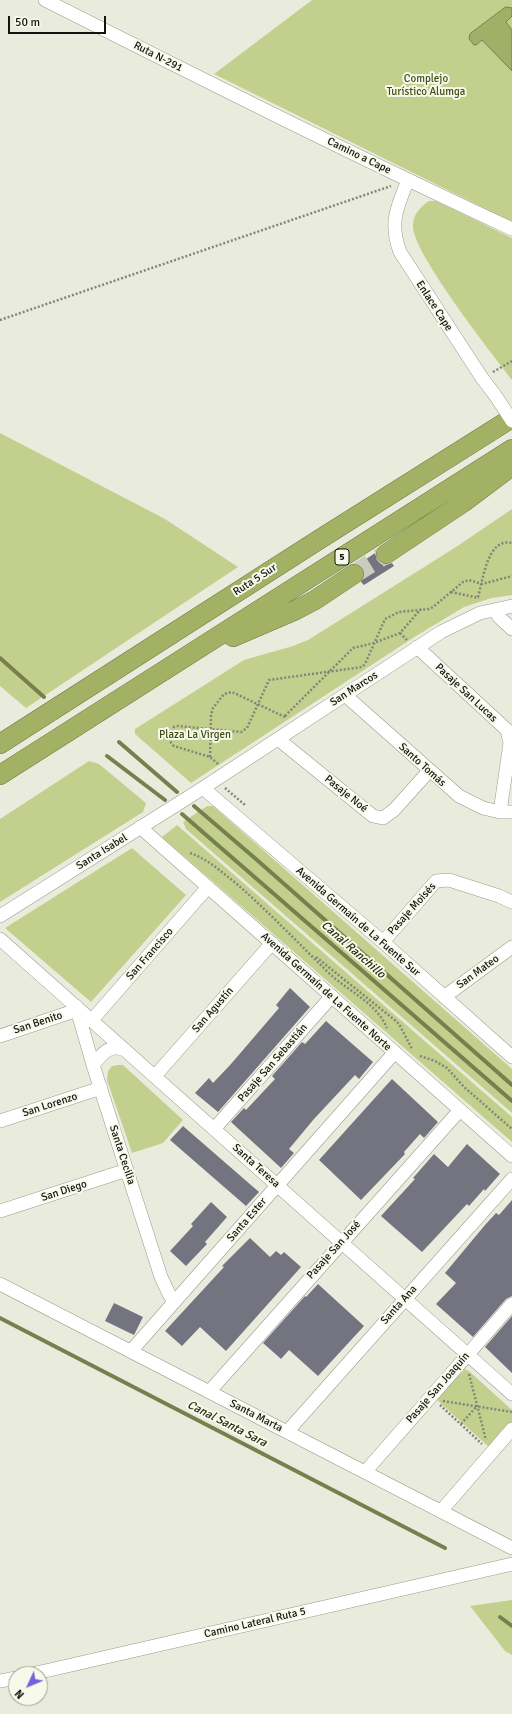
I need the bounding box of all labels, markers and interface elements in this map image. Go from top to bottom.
scale bar [10,8,108,34]
text: 50 m [15,15,40,30]
street label: Ruta N-291 [131,39,185,75]
park label: Complejo Turístico Alumga [387,72,465,98]
street label: Camino a Cape [325,135,393,177]
street label: Enlace Cape [413,278,455,334]
road number: 5 [335,549,349,565]
street label: Ruta 5 Sur [231,561,279,599]
street label: Pasaje San Lucas [432,661,500,725]
street label: San Marcos [328,669,380,709]
park label: Plaza La Virgen [159,728,231,742]
street label: Santo Tomás [396,740,448,790]
street label: Pasaje Noé [322,773,370,815]
street label: Santa Isabel [74,831,130,873]
street label: Avenida Germaín de La Fuente Sur [293,864,423,980]
street label: Pasaje Moisés [385,880,439,938]
water label: Canal Ranchillo [318,918,388,982]
street label: San Francisco [124,925,176,983]
street label: Avenida Germaín de La Fuente Norte [258,930,394,1054]
street label: San Mateo [454,952,502,992]
street label: San Agustín [190,984,236,1036]
street label: San Benito [12,1009,64,1037]
street label: Pasaje San Sebastián [235,1021,311,1105]
street label: San Lorenzo [21,1090,79,1120]
street label: Santa Cecilia [106,1124,138,1186]
street label: Santa Teresa [230,1141,282,1191]
street label: San Diego [39,1177,89,1205]
street label: Santa Ester [224,1195,270,1245]
street label: Pasaje San José [304,1218,364,1282]
street label: Santa Ana [378,1283,420,1327]
street label: Pasaje San Joaquín [403,1350,473,1426]
street label: Santa Marta [227,1397,285,1435]
water label: Canal Santa Sara [185,1398,269,1450]
street label: Camino Lateral Ruta 5 [203,1605,307,1641]
north arrow [8,1666,48,1706]
text: N [12,1687,27,1701]

